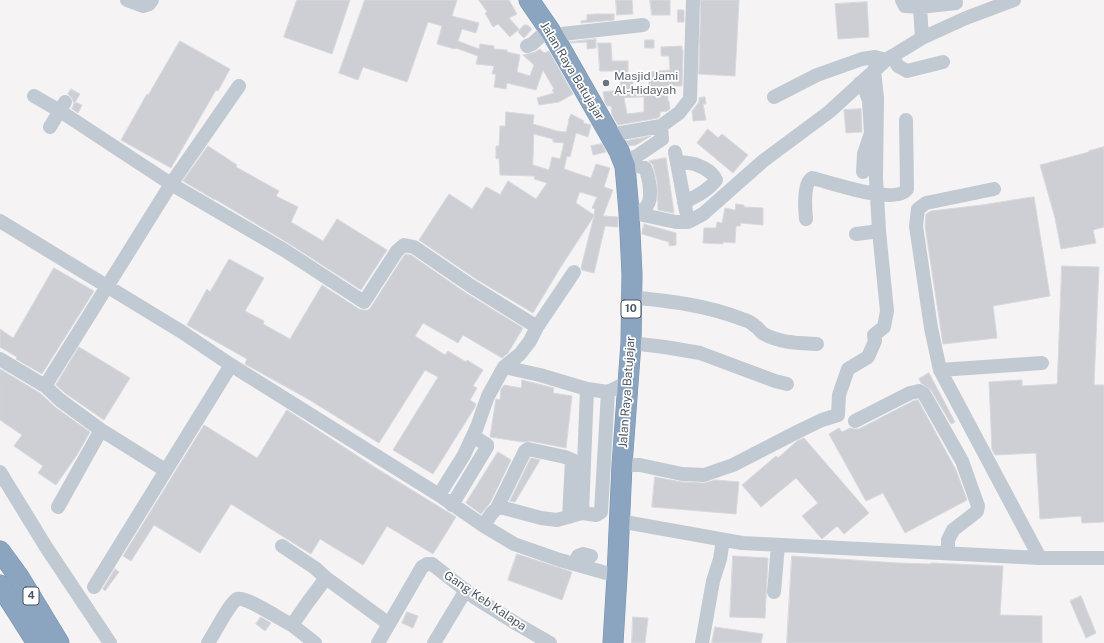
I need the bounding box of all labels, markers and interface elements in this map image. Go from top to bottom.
street label: Jalan Raya Batujajar [537,19,607,123]
place label: Masjid Jami Al-Hidayah [614,69,678,97]
marker: Masjid Jami Al-Hidayah [601,78,611,88]
road number: 10 [621,300,641,318]
street label: Jalan Raya Batujajar [616,336,638,448]
street label: Gang Keb Kalapa [441,568,529,634]
road number: 4 [23,587,39,605]

